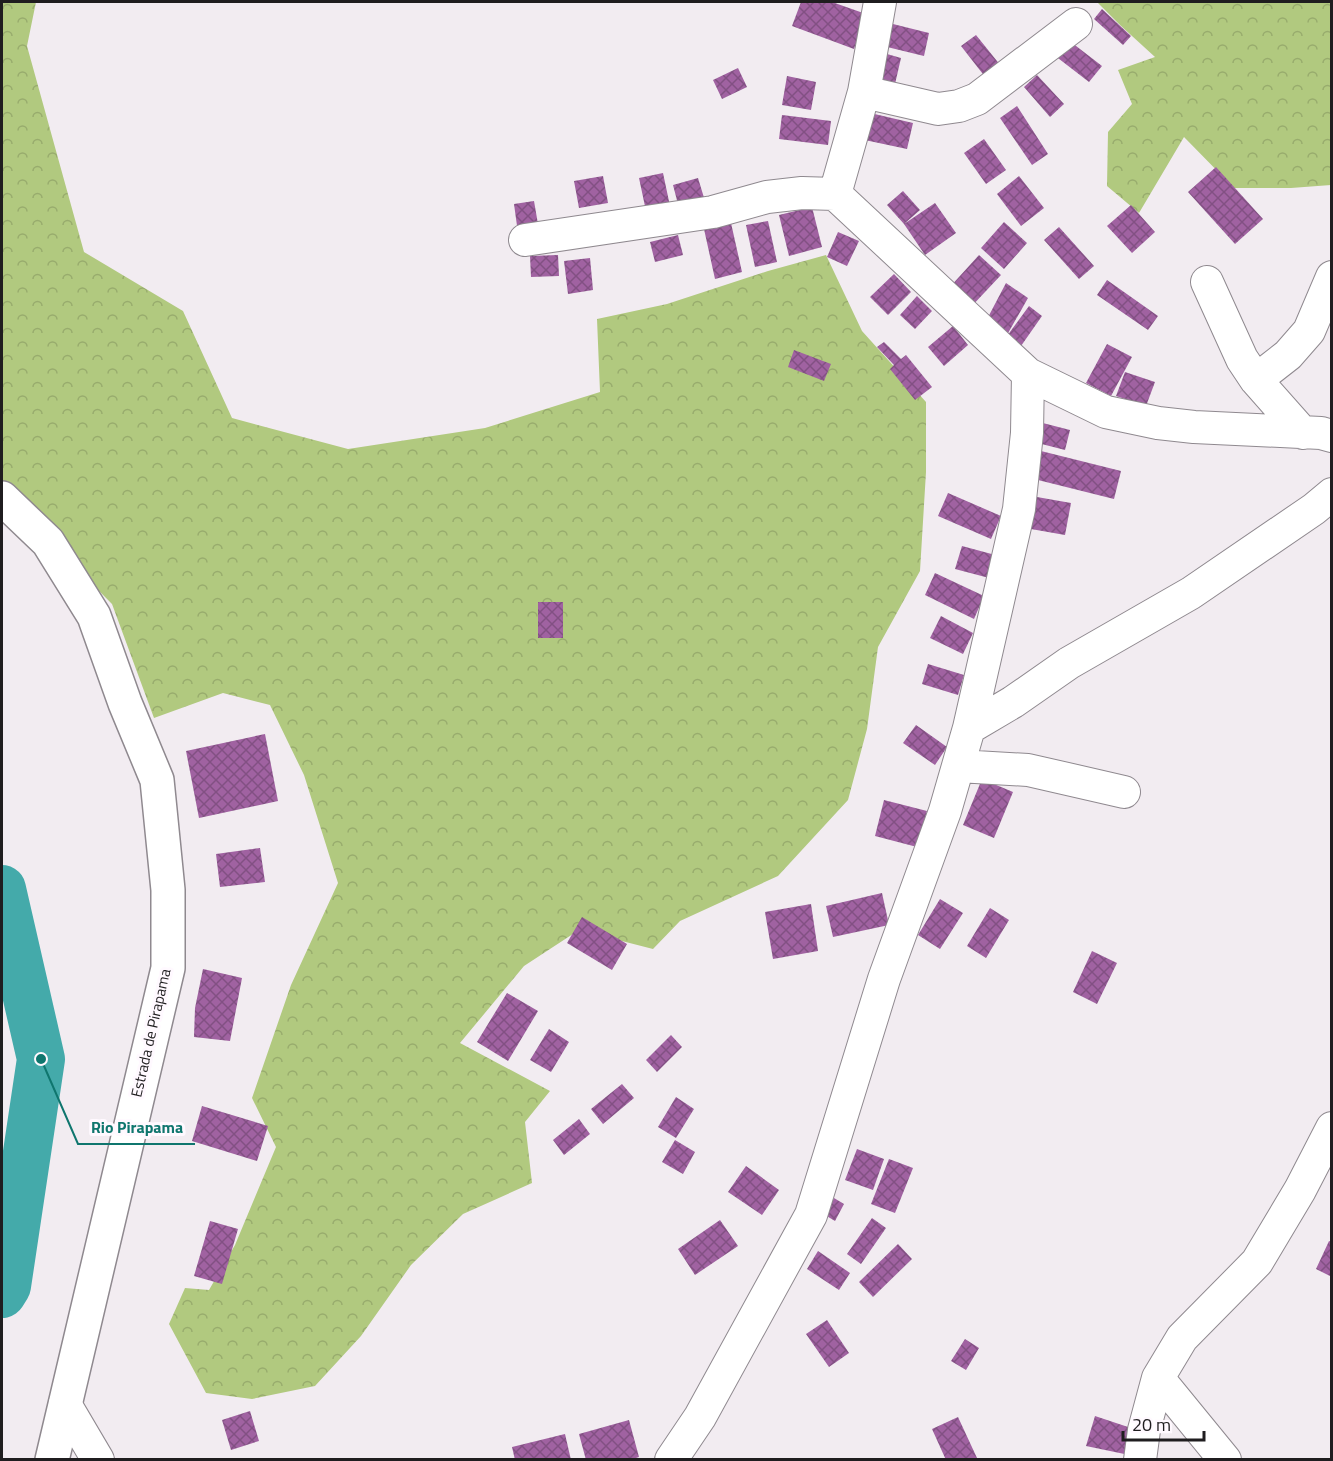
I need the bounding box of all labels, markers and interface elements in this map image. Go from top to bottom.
street label: Estrada de Pirapama [125,966,177,1099]
callout: Rio Pirapama [78,1110,195,1144]
text: Rio Pirapama [91,1115,183,1139]
scale bar [1123,1404,1204,1442]
text: 20 m [1132,1411,1171,1438]

